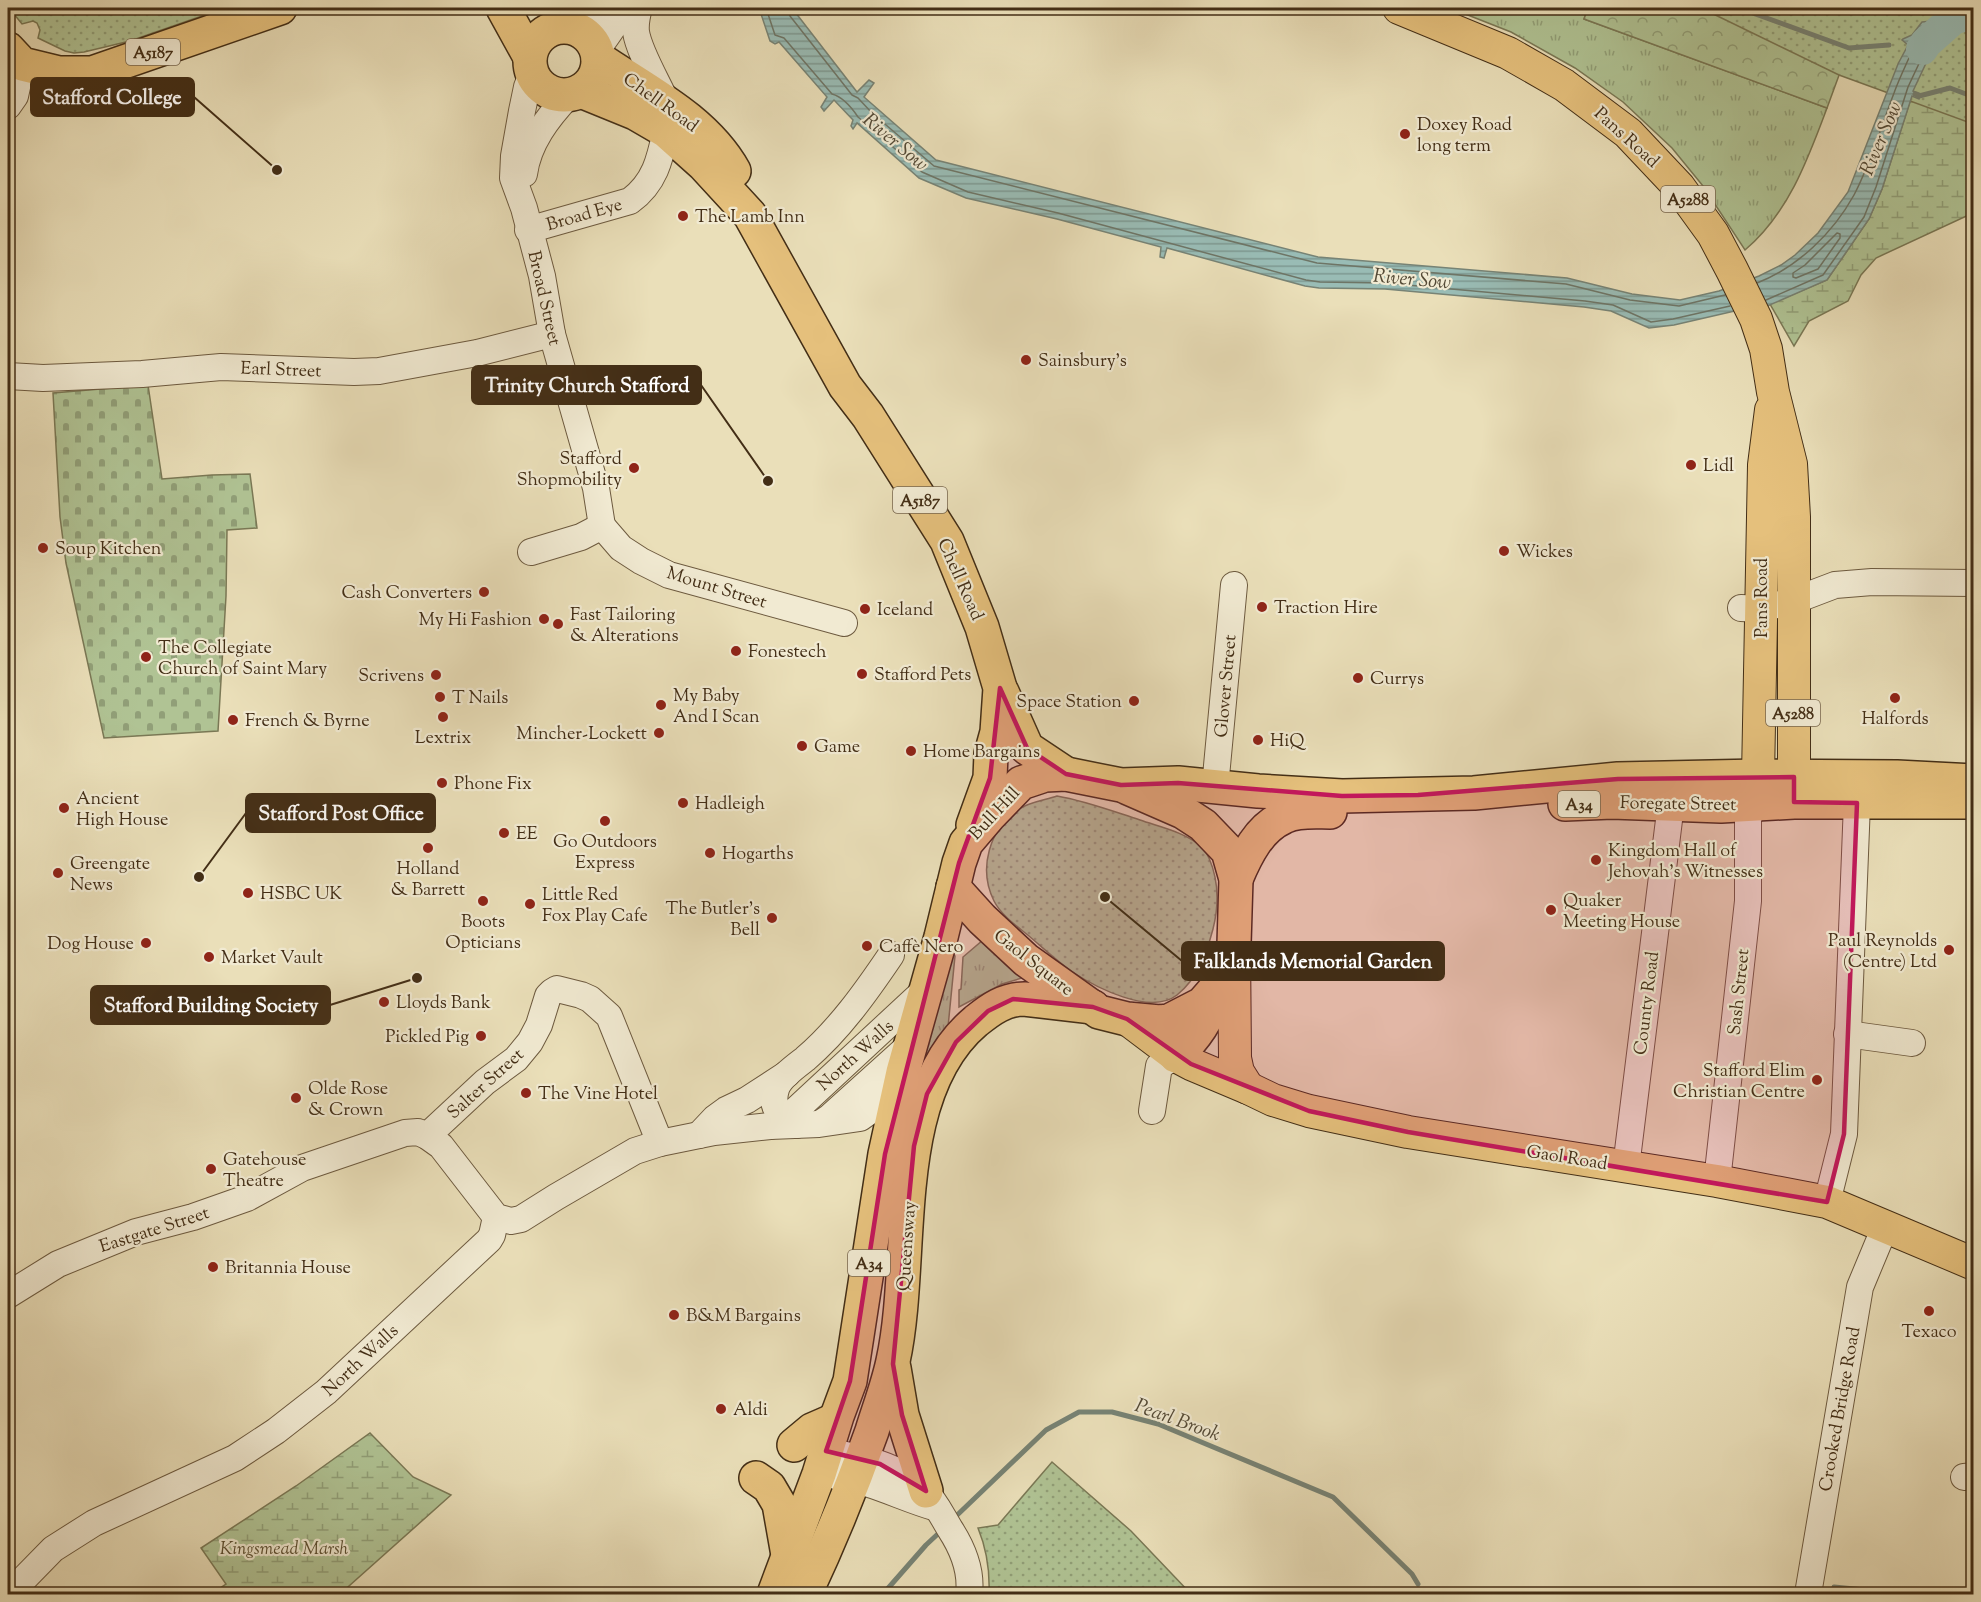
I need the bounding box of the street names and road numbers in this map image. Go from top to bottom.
road number: A5187 [126,39,180,65]
street label: Chell Road [617,67,703,140]
street label: Pans Road [1587,102,1664,175]
road number: A5288 [1661,186,1715,212]
street label: Broad Eye [544,193,626,239]
street label: Broad Street [520,249,567,348]
street label: Earl Street [240,357,322,385]
road number: A5187 [893,487,947,513]
street label: Chell Road [929,535,989,625]
street label: Pans Road [1750,558,1776,638]
street label: Mount Street [663,561,770,616]
street label: Glover Street [1210,634,1244,739]
road number: A5288 [1766,700,1820,726]
street label: Bull Hill [964,782,1027,847]
road number: A34 [1558,791,1600,817]
street label: Foregate Street [1620,791,1736,819]
street label: Gaol Square [987,924,1078,1003]
street label: Sash Street [1723,948,1757,1037]
street label: County Road [1629,950,1667,1056]
street label: North Walls [812,1015,901,1098]
street label: Salter Street [442,1043,531,1126]
street label: Gaol Road [1524,1140,1609,1178]
street label: Queensway [892,1200,924,1292]
street label: Eastgate Street [96,1201,213,1261]
road number: A34 [848,1250,890,1276]
street label: North Walls [318,1319,405,1404]
street label: Crooked Bridge Road [1814,1325,1868,1494]

